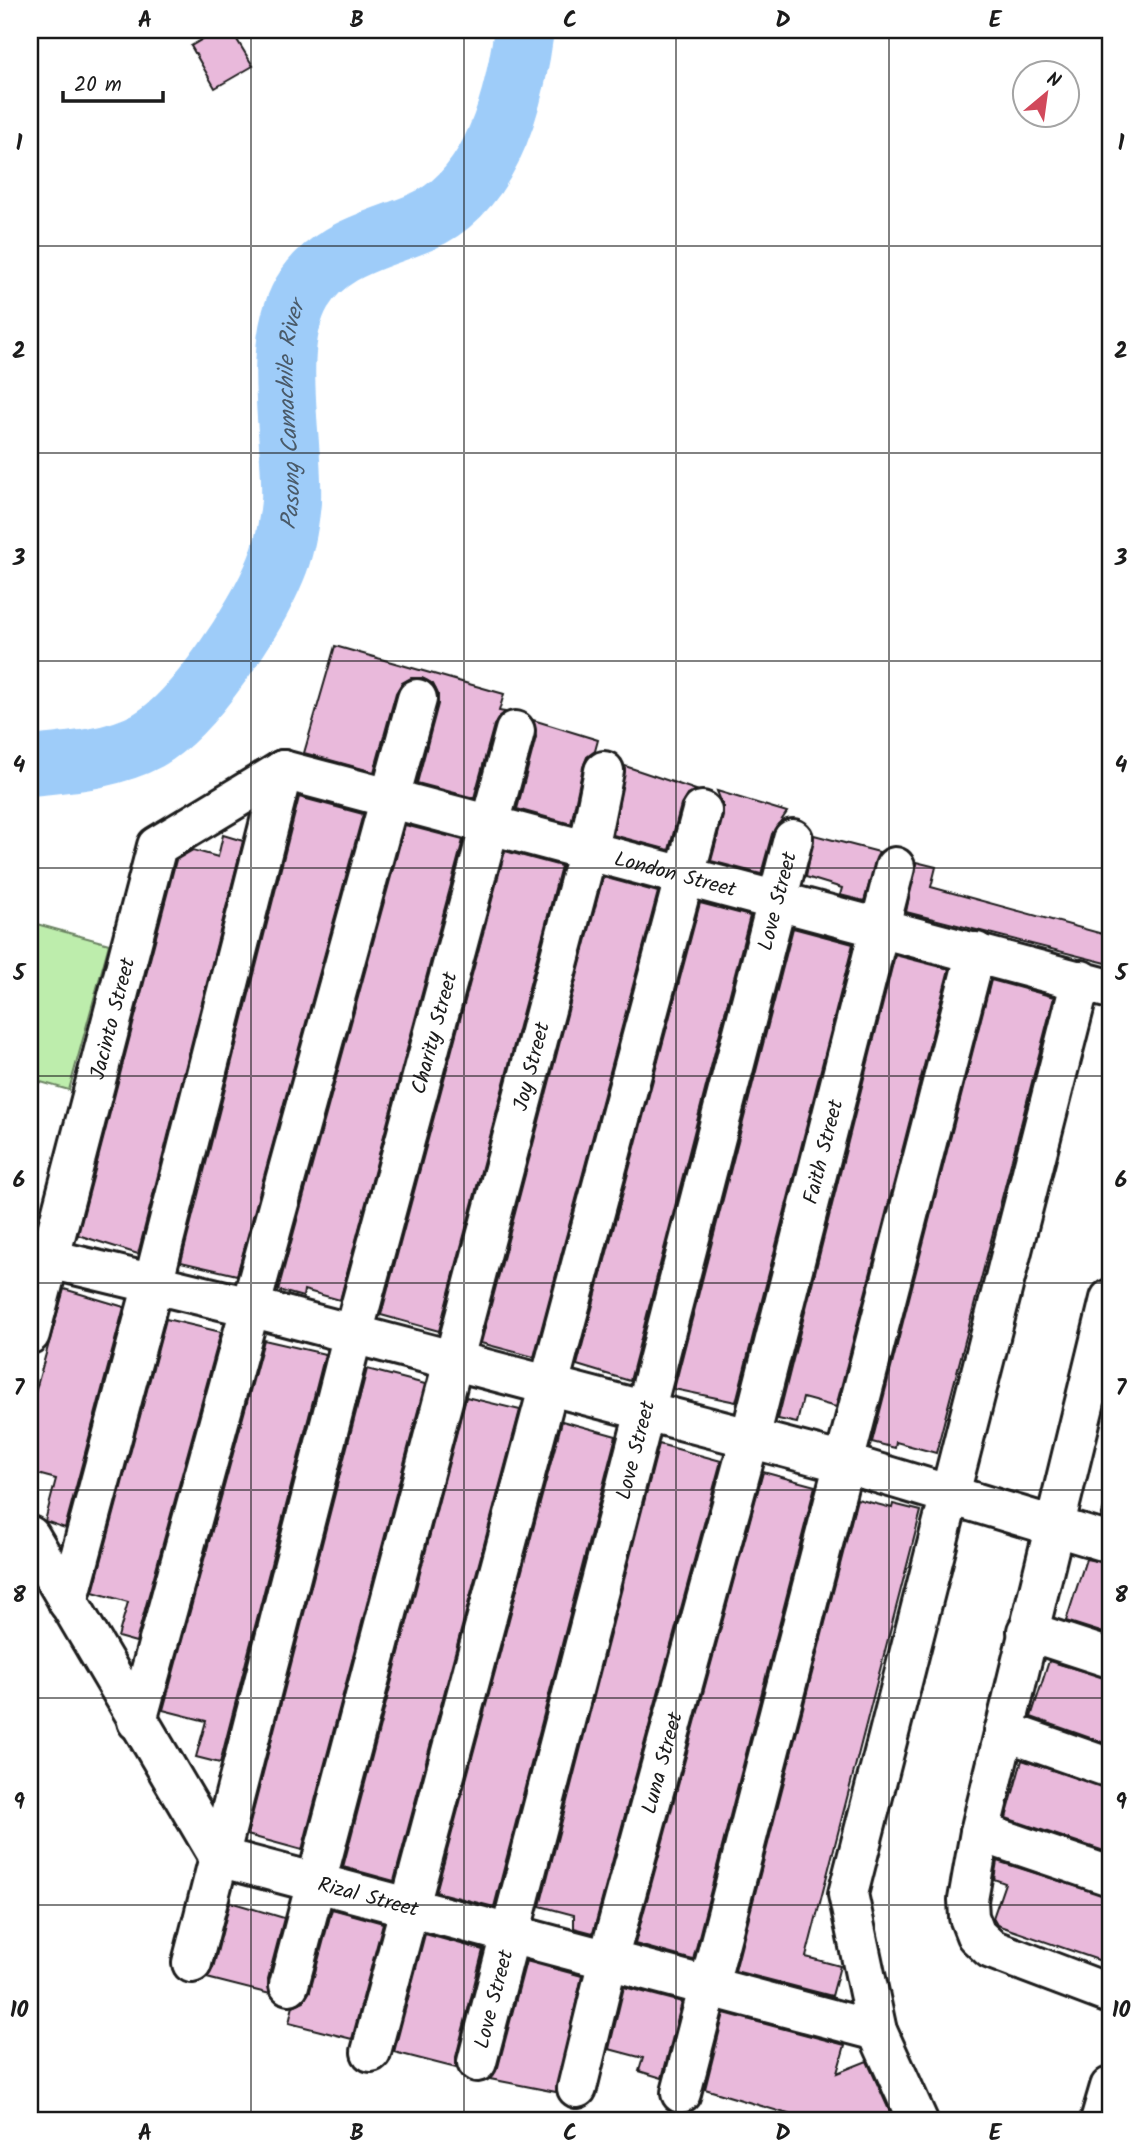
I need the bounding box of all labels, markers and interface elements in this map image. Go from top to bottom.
text: A [138,3,152,39]
text: B [350,3,364,39]
text: C [563,3,577,39]
text: D [775,3,791,39]
text: E [989,3,1003,39]
scale bar [63,60,163,104]
north arrow [1010,60,1080,130]
text: N [1041,65,1066,97]
text: 20 m [74,69,122,102]
text: 1 [16,126,23,162]
text: 1 [1118,126,1125,162]
water label: Pasong Camachile River [269,291,318,532]
text: 2 [12,334,26,370]
text: 2 [1114,334,1128,370]
text: 3 [12,541,26,577]
text: 3 [1114,541,1128,577]
text: 4 [13,748,26,784]
text: 4 [1115,748,1128,784]
street label: London Street [610,843,741,908]
street label: Love Street [750,848,807,955]
street label: Jacinto Street [82,954,145,1083]
text: 5 [12,956,27,992]
text: 5 [1114,956,1129,992]
street label: Charity Street [403,968,468,1098]
street label: Joy Street [505,1018,560,1115]
street label: Faith Street [795,1095,854,1208]
text: 6 [13,1163,25,1199]
text: 6 [1115,1163,1127,1199]
text: 7 [14,1371,26,1407]
text: 7 [1116,1371,1128,1407]
street label: Love Street [608,1397,665,1504]
text: 8 [12,1578,26,1614]
text: 8 [1114,1578,1128,1614]
street label: Luna Street [633,1708,693,1818]
text: 9 [13,1785,25,1821]
text: 9 [1115,1785,1127,1821]
street label: Rizal Street [314,1869,423,1927]
street label: Love Street [466,1946,524,2052]
text: 10 [10,1993,29,2029]
text: 10 [1112,1993,1131,2029]
text: A [138,2116,152,2151]
text: B [350,2116,364,2151]
text: C [563,2116,577,2151]
text: D [775,2116,791,2151]
text: E [989,2116,1003,2151]

